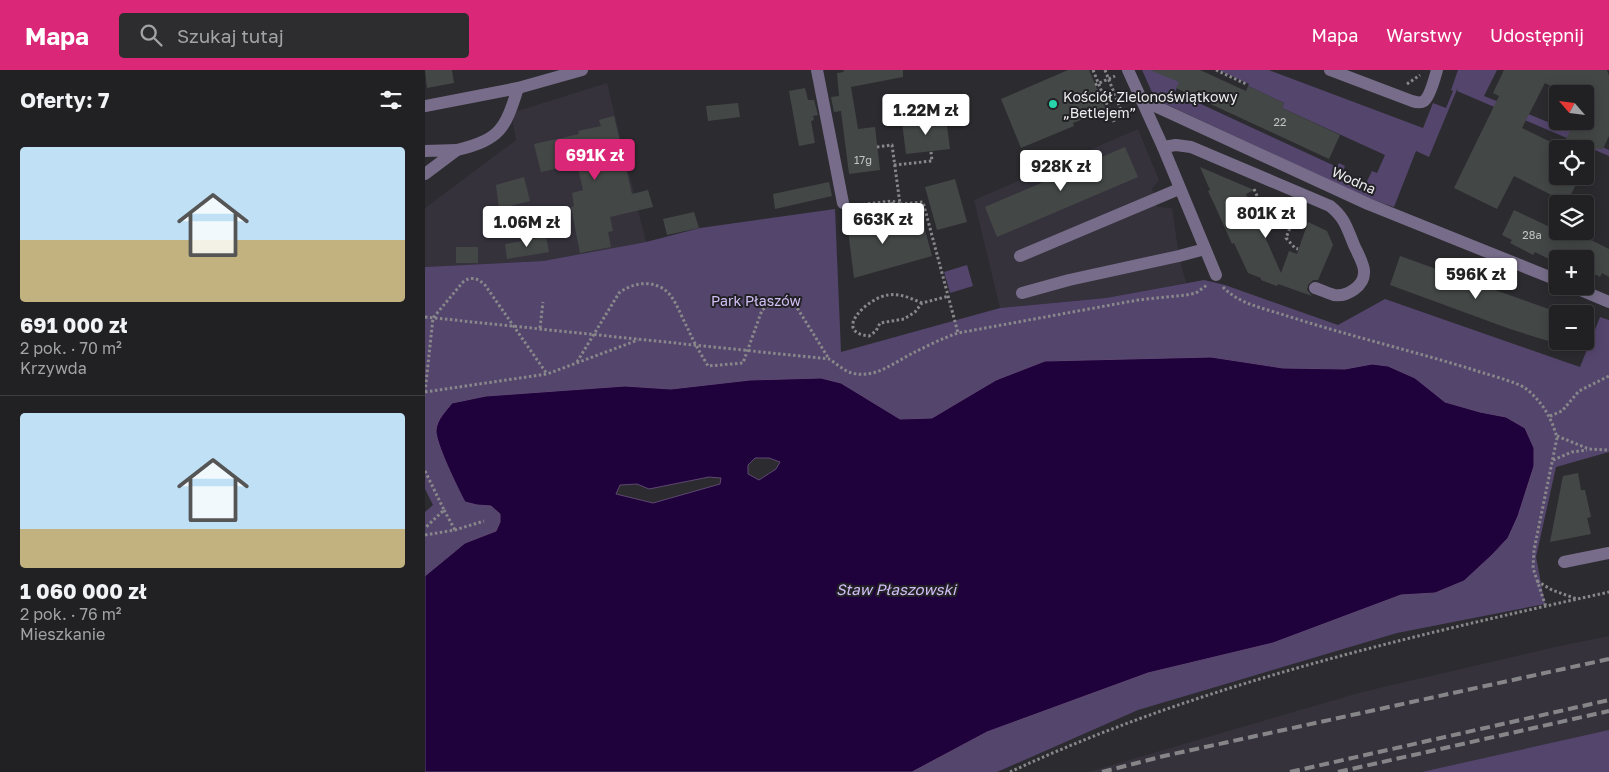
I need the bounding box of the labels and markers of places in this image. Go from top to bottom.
place label: Kościół Zielonoświątkowy „Betlejem” [1063,88,1238,121]
pin: 1.22M zł [874,93,978,136]
marker: Kościół Zielonoświątkowy „Betlejem” [1047,98,1059,110]
pin: 691K zł [549,138,641,181]
pin: 928K zł [1015,150,1107,192]
pin: 801K zł [1220,196,1312,239]
pin: 663K zł [837,202,929,245]
pin: 1.06M zł [475,206,579,248]
pin: 596K zł [1430,258,1522,300]

